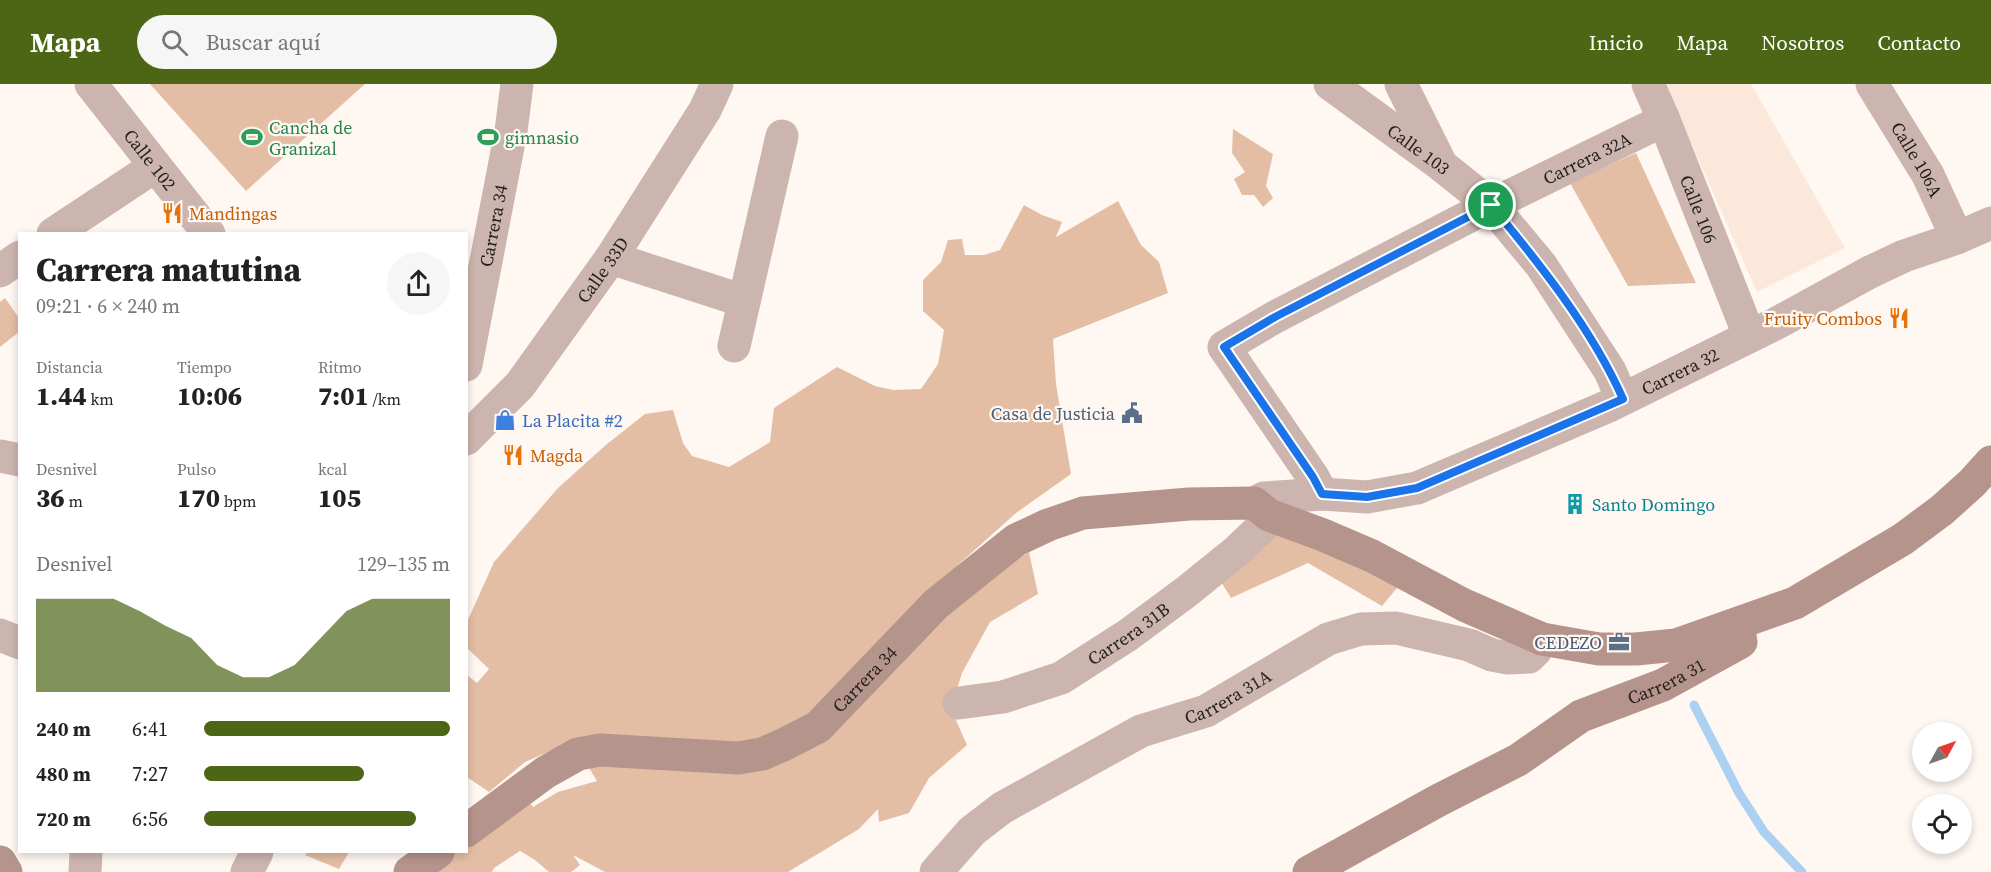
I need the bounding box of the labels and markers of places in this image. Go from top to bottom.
place label: Cancha de Granizal [269,115,352,161]
sports icon: Cancha de Granizal [240,125,264,149]
sports icon: gimnasio [476,125,500,149]
place label: gimnasio [505,125,579,150]
pin [1465,179,1516,230]
restaurant icon: Mandingas [160,201,184,225]
place label: Mandingas [189,201,277,226]
place label: Fruity Combos [1764,306,1882,331]
restaurant icon: Fruity Combos [1887,306,1911,330]
place label: Casa de Justicia [991,401,1116,426]
public building icon: Casa de Justicia [1120,401,1144,425]
shop icon: La Placita #2 [493,408,517,432]
place label: La Placita #2 [522,408,623,433]
restaurant icon: Magda [501,443,525,467]
place label: Magda [530,443,584,468]
building icon: Santo Domingo [1563,492,1587,516]
place label: Santo Domingo [1592,492,1715,517]
place label: CEDEZO [1534,630,1602,655]
office icon: CEDEZO [1607,630,1631,654]

